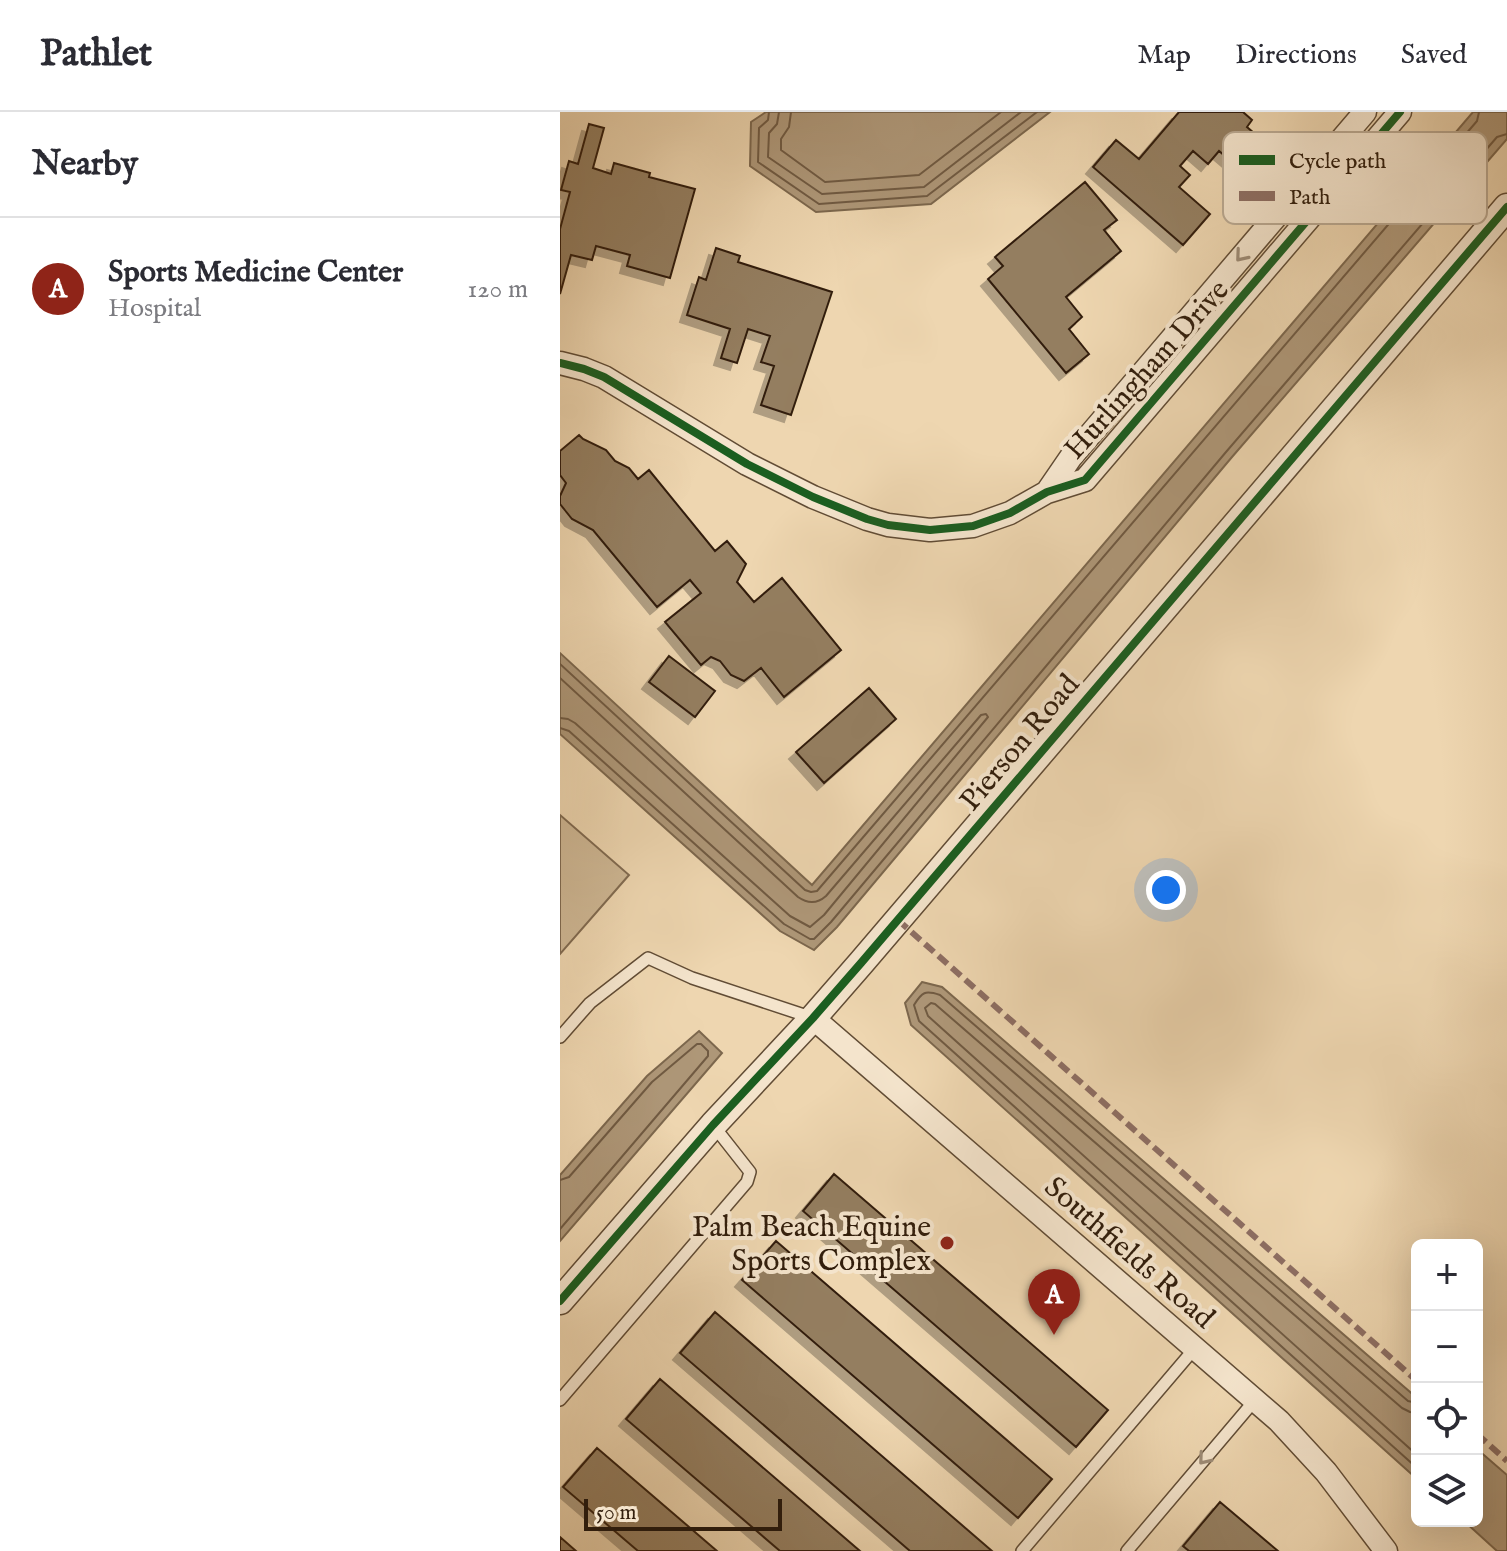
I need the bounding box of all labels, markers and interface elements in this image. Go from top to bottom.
text: Pathlet [40,31,152,79]
text: Map [1137,38,1191,73]
text: Directions [1235,38,1357,73]
text: Saved [1401,38,1467,73]
legend [1223,132,1487,224]
text: Nearby [32,143,138,186]
text: Cycle path [1289,148,1386,176]
text: Path [1289,184,1331,212]
one-way arrow [1236,247,1251,261]
text: Sports Medicine Center [108,254,403,292]
text: A [49,273,67,306]
text: 120 m [468,273,528,306]
street label: Hurlingham Drive [1057,273,1238,468]
text: Hospital [108,292,201,325]
street label: Pierson Road [952,666,1089,819]
your location [1146,870,1186,910]
street label: Southfields Road [1036,1169,1222,1339]
place label: Palm Beach Equine Sports Complex [692,1209,931,1281]
marker: Palm Beach Equine Sports Complex [938,1234,956,1252]
map controls [1411,1239,1483,1527]
button: + [1411,1239,1483,1311]
pin: A [1028,1269,1080,1335]
button: − [1411,1311,1483,1383]
button: locate [1411,1383,1483,1455]
one-way arrow [1199,1450,1214,1465]
button: layers [1411,1455,1483,1527]
scale bar [584,1495,782,1531]
text: 50 m [596,1499,637,1527]

